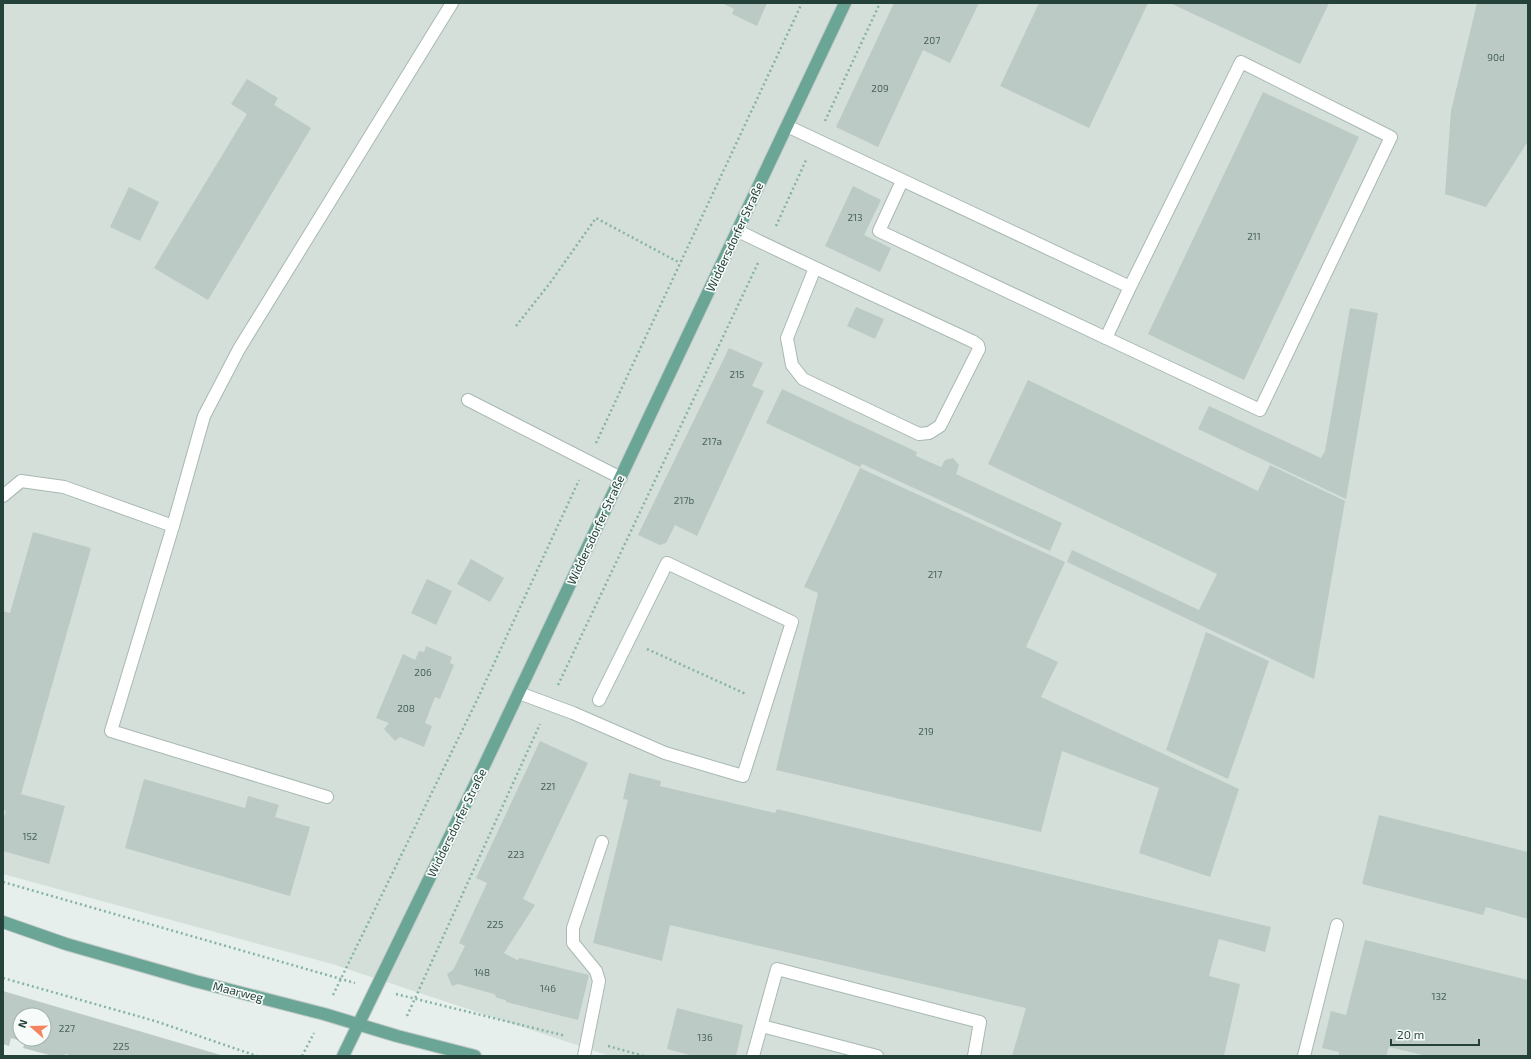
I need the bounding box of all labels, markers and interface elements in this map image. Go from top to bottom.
house number: 207 [924,34,940,46]
house number: 90d [1487,51,1505,63]
house number: 209 [871,82,889,94]
street label: Widdersdorfer Straße [703,180,766,294]
house number: 213 [847,211,863,223]
house number: 211 [1247,230,1261,242]
house number: 215 [730,368,744,380]
house number: 217a [702,435,722,447]
street label: Widdersdorfer Straße [564,473,627,587]
house number: 217b [674,494,695,506]
house number: 217 [928,568,942,580]
house number: 206 [414,666,432,678]
house number: 208 [397,702,415,714]
house number: 219 [918,725,934,737]
street label: Widdersdorfer Straße [424,766,489,879]
house number: 221 [540,780,556,792]
house number: 152 [23,830,38,842]
house number: 223 [508,848,524,860]
house number: 225 [487,918,503,930]
house number: 148 [474,966,490,978]
street label: Maarweg [212,978,265,1004]
house number: 146 [540,982,556,994]
house number: 132 [1431,990,1447,1002]
north arrow [12,1007,52,1047]
text: N [15,1017,30,1029]
scale bar [1391,1021,1479,1047]
house number: 227 [59,1022,75,1034]
text: 20 m [1397,1027,1424,1041]
house number: 136 [697,1031,713,1043]
house number: 225 [113,1040,129,1052]

